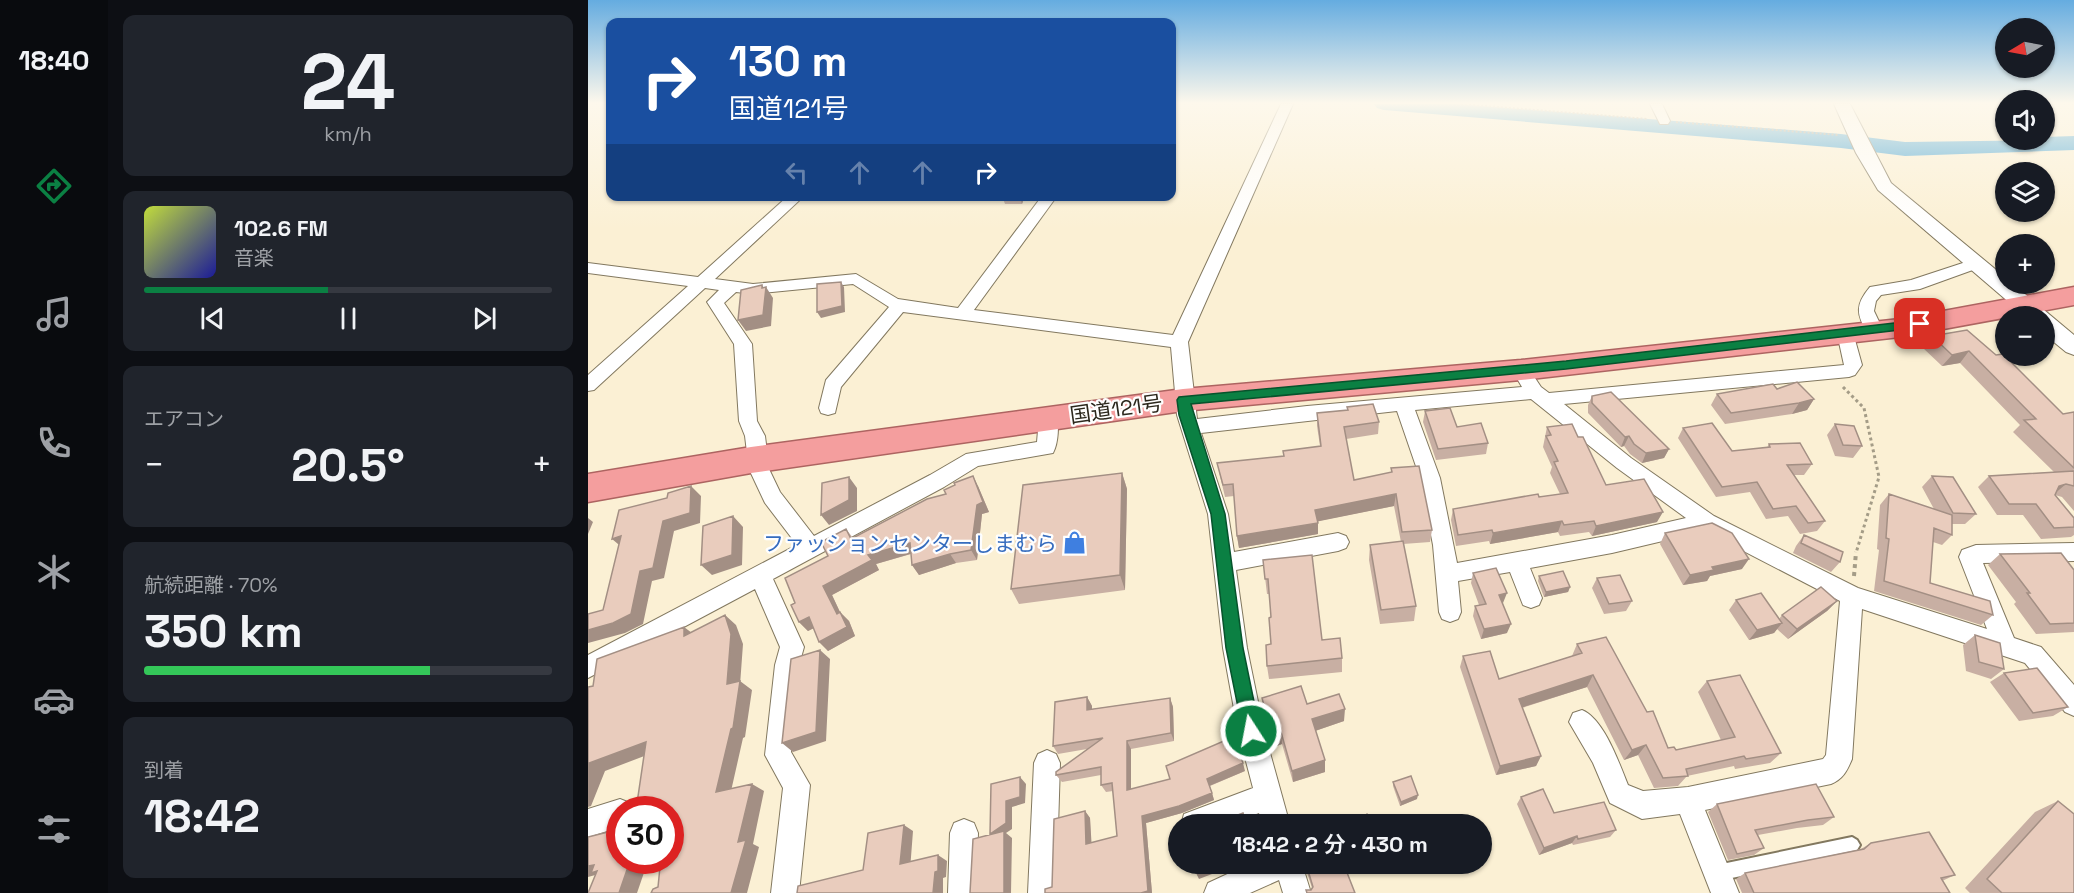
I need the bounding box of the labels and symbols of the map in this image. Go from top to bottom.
north arrow [1995,18,2055,78]
pin [1894,298,1945,349]
street label: 国道121号 [1068,389,1164,429]
place label: ファッションセンターしまむら [763,530,1057,557]
shop icon: ファッションセンターしまむら [1062,530,1088,556]
position arrow [1219,699,1283,763]
speed limit sign: 30 [606,796,684,874]

